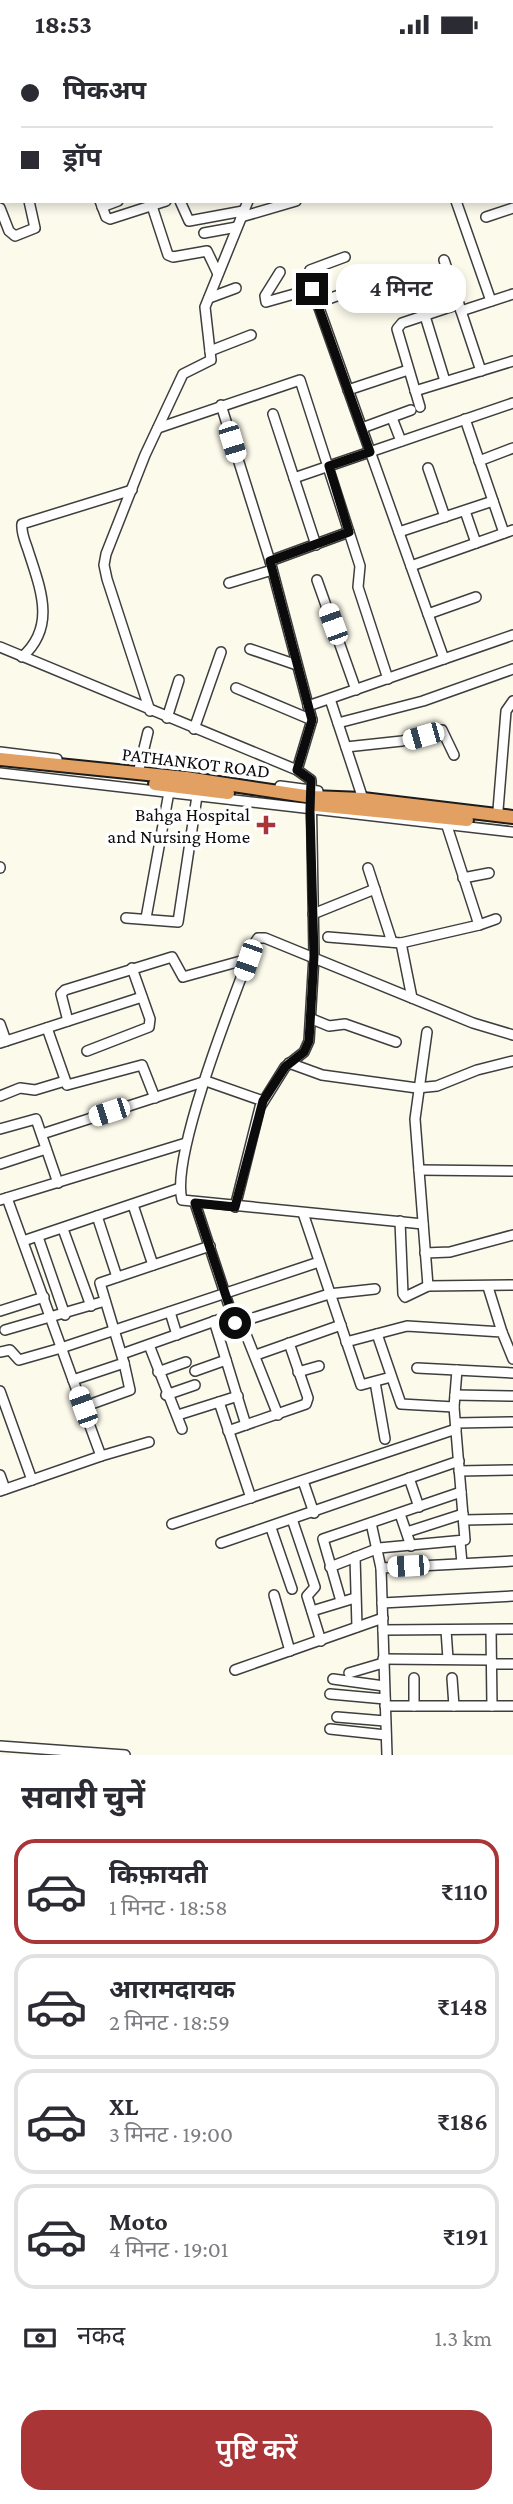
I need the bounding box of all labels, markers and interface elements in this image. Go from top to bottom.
text: 18:53 [35,10,92,39]
text: पिकअप [63,76,146,105]
text: ड्रॉप [63,143,101,172]
callout: 4 मिनट [336,265,466,313]
route end [296,273,328,305]
text: 4 मिनट [369,275,433,301]
car [216,419,249,465]
car [316,601,351,647]
car [400,720,447,752]
street label: PATHANKOT ROAD [121,743,271,782]
place label: Bahga Hospital and Nursing Home [107,804,250,847]
marker: Bahga Hospital and Nursing Home [256,815,276,835]
car [232,937,265,983]
car [86,1096,133,1128]
route start [219,1307,251,1339]
car [66,1384,101,1430]
car [387,1554,430,1578]
text: सवारी चुनें [21,1779,145,1815]
icon: car [25,1860,88,1923]
text: किफ़ायती [109,1860,208,1889]
text: ₹110 [441,1877,488,1906]
text: 1 मिनट · 18:58 [109,1894,228,1920]
icon: car [25,1975,88,2038]
text: आरामदायक [109,1975,235,2004]
text: ₹148 [437,1992,488,2021]
text: 2 मिनट · 18:59 [109,2009,230,2035]
icon: car [25,2090,88,2153]
text: XL [109,2092,138,2121]
text: ₹186 [437,2107,488,2136]
text: 3 मिनट · 19:00 [109,2121,233,2147]
icon: car [25,2205,88,2268]
text: Moto [109,2207,168,2236]
text: ₹191 [442,2222,488,2251]
text: 4 मिनट · 19:01 [109,2236,229,2262]
icon: cash [21,2319,59,2357]
text: नकद [77,2321,125,2350]
text: 1.3 km [434,2325,492,2351]
button: पुष्टि करें [21,2410,492,2490]

